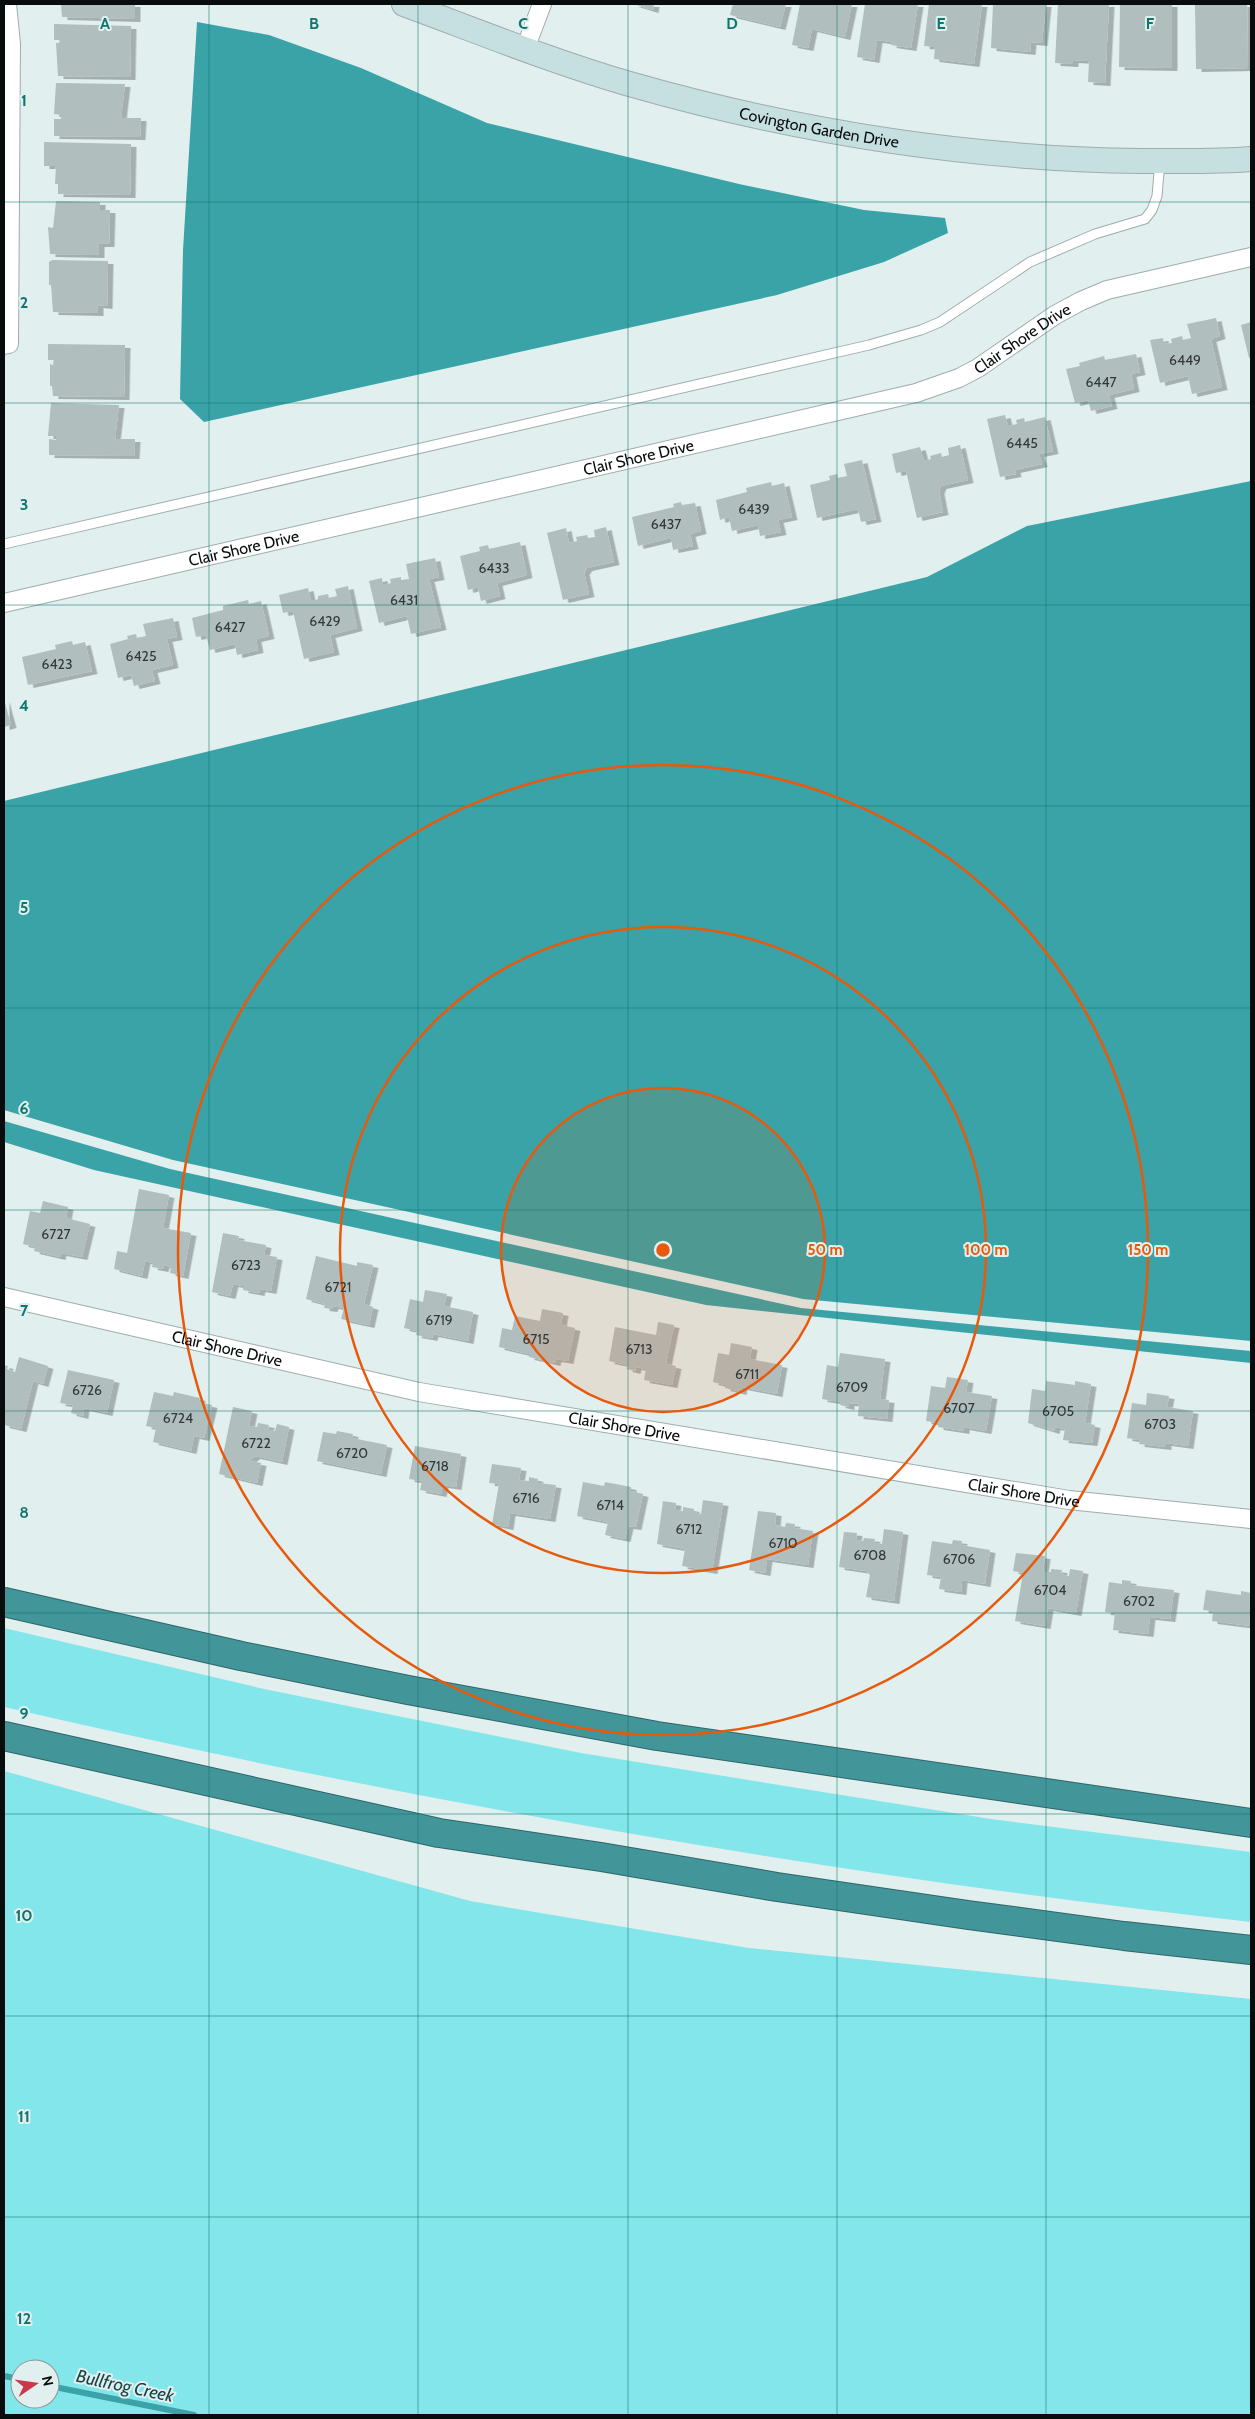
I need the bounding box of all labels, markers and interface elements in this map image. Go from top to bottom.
text: A [100,14,110,33]
text: B [309,14,319,33]
text: C [518,14,528,33]
text: D [726,14,738,33]
text: E [936,14,946,33]
text: F [1146,14,1155,33]
text: 1 [21,91,27,110]
street label: Covington Garden Drive [737,103,900,152]
text: 2 [20,293,28,312]
street label: Clair Shore Drive [970,299,1074,378]
house number: 6449 [1169,351,1201,369]
house number: 6447 [1085,373,1117,391]
house number: 6445 [1006,434,1038,452]
street label: Clair Shore Drive [581,435,696,479]
text: 3 [20,495,28,514]
house number: 6439 [738,500,770,518]
house number: 6437 [651,515,681,533]
street label: Clair Shore Drive [187,526,301,570]
house number: 6433 [478,559,510,577]
house number: 6431 [390,591,418,609]
house number: 6429 [309,612,341,630]
house number: 6427 [215,618,245,636]
house number: 6425 [126,647,156,665]
house number: 6423 [42,655,72,673]
text: 4 [19,696,29,715]
text: 5 [20,898,28,917]
text: 6 [20,1099,29,1118]
house number: 6727 [41,1225,71,1243]
centre of rings [654,1241,672,1259]
text: 50 m [807,1241,843,1259]
text: 100 m [964,1241,1008,1259]
text: 150 m [1128,1241,1168,1259]
house number: 6723 [231,1256,261,1274]
house number: 6721 [325,1278,351,1296]
text: 7 [20,1301,29,1320]
house number: 6719 [425,1311,453,1329]
street label: Clair Shore Drive [170,1327,284,1370]
house number: 6715 [522,1330,550,1348]
house number: 6713 [625,1340,653,1358]
house number: 6711 [735,1365,759,1383]
house number: 6709 [836,1378,868,1396]
house number: 6726 [72,1381,102,1399]
house number: 6707 [943,1399,975,1417]
house number: 6705 [1042,1402,1074,1420]
street label: Clair Shore Drive [567,1408,682,1445]
house number: 6724 [163,1409,193,1427]
house number: 6703 [1144,1415,1176,1433]
house number: 6722 [241,1434,271,1452]
house number: 6720 [336,1444,368,1462]
house number: 6718 [421,1457,449,1475]
street label: Clair Shore Drive [967,1474,1081,1511]
house number: 6716 [512,1489,540,1507]
house number: 6714 [596,1496,624,1514]
text: 8 [19,1503,29,1522]
house number: 6712 [676,1520,702,1538]
house number: 6710 [768,1534,798,1552]
house number: 6708 [853,1546,887,1564]
house number: 6706 [943,1550,975,1568]
house number: 6704 [1034,1581,1066,1599]
house number: 6702 [1123,1592,1155,1610]
text: 9 [20,1704,29,1723]
text: 10 [15,1906,33,1925]
text: 11 [18,2107,30,2126]
text: 12 [17,2309,31,2328]
north arrow [10,2359,60,2409]
water label: Bullfrog Creek [74,2365,177,2407]
text: N [38,2374,58,2388]

